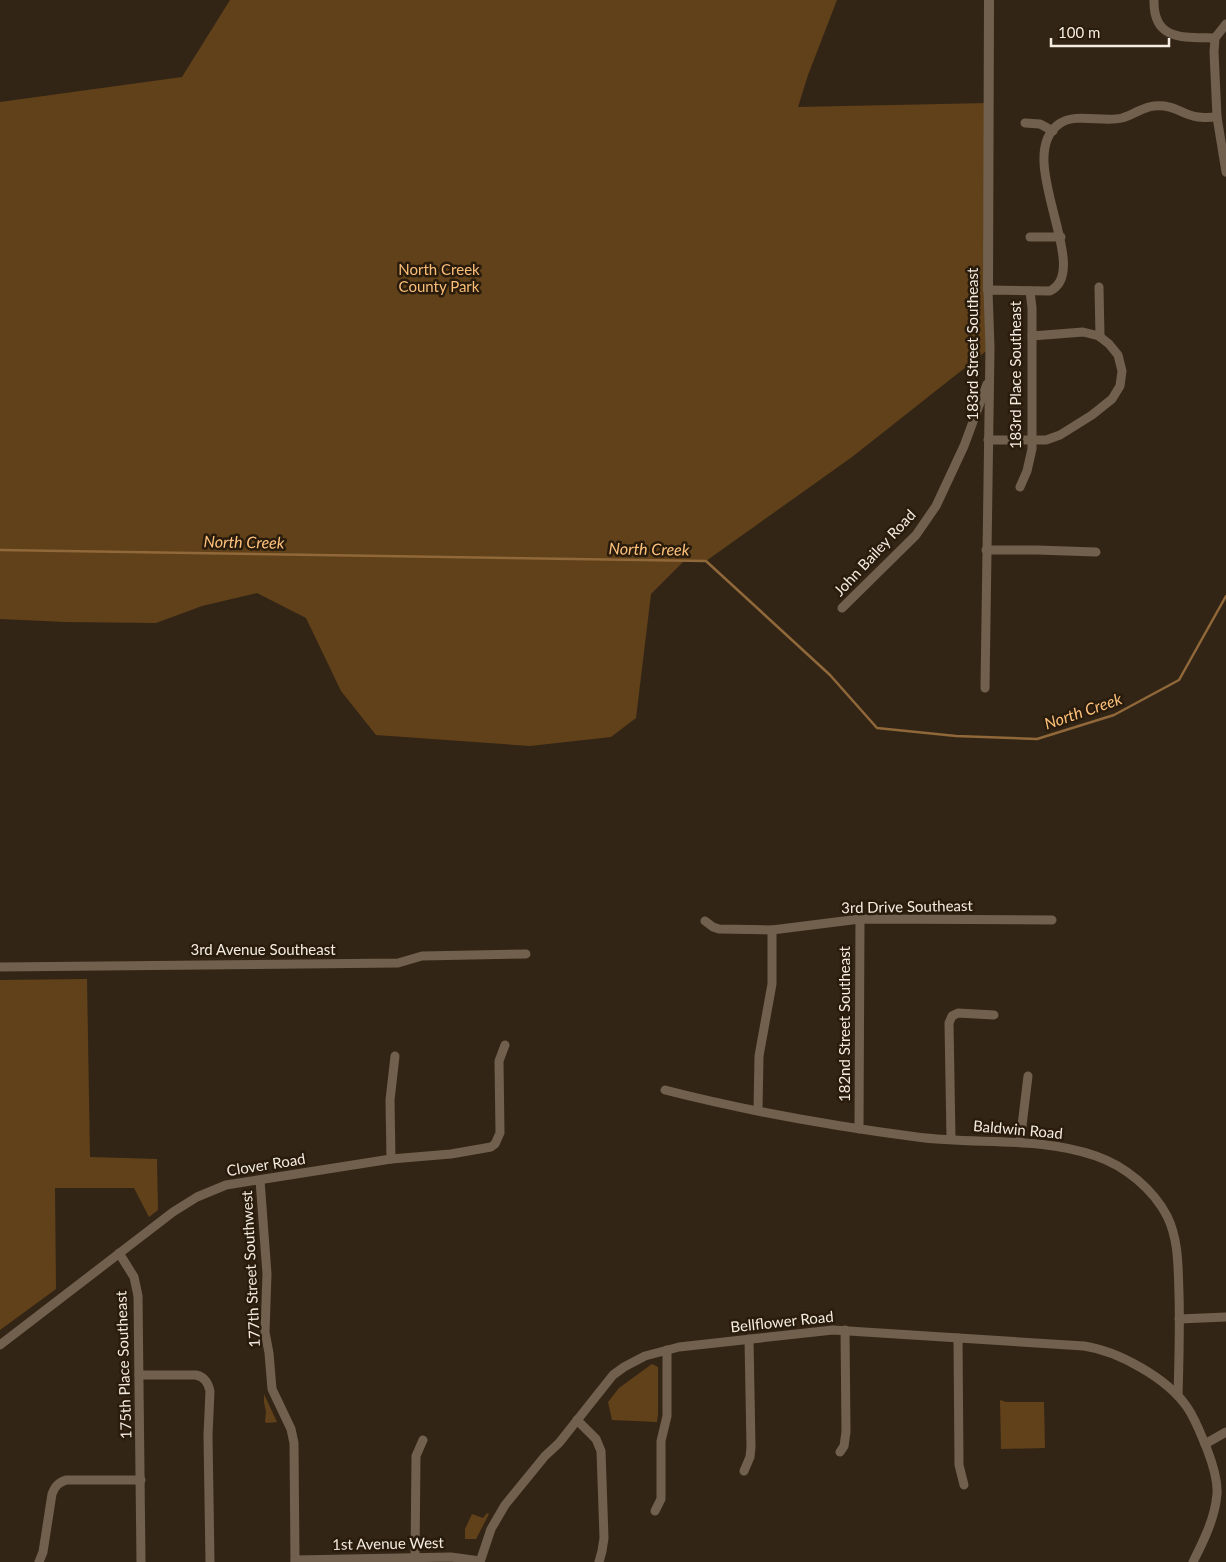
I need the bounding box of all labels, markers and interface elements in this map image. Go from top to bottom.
scale bar [1051,15,1168,47]
text: 100 m [1058,23,1100,41]
park label: North Creek County Park [398,260,480,295]
street label: 183rd Street Southeast [963,267,981,420]
street label: 183rd Place Southeast [1006,300,1024,449]
street label: John Bailey Road [830,505,919,599]
water label: North Creek [203,531,285,552]
water label: North Creek [608,538,690,559]
water label: North Creek [1042,688,1124,733]
street label: 3rd Drive Southeast [841,896,974,916]
street label: 3rd Avenue Southeast [190,940,336,958]
street label: 182nd Street Southeast [835,945,853,1102]
street label: Baldwin Road [973,1116,1064,1142]
street label: Clover Road [225,1149,307,1179]
street label: 177th Street Southwest [237,1189,263,1348]
street label: 175th Place Southeast [111,1290,135,1439]
street label: Bellflower Road [729,1307,834,1335]
street label: 1st Avenue West [332,1533,445,1553]

